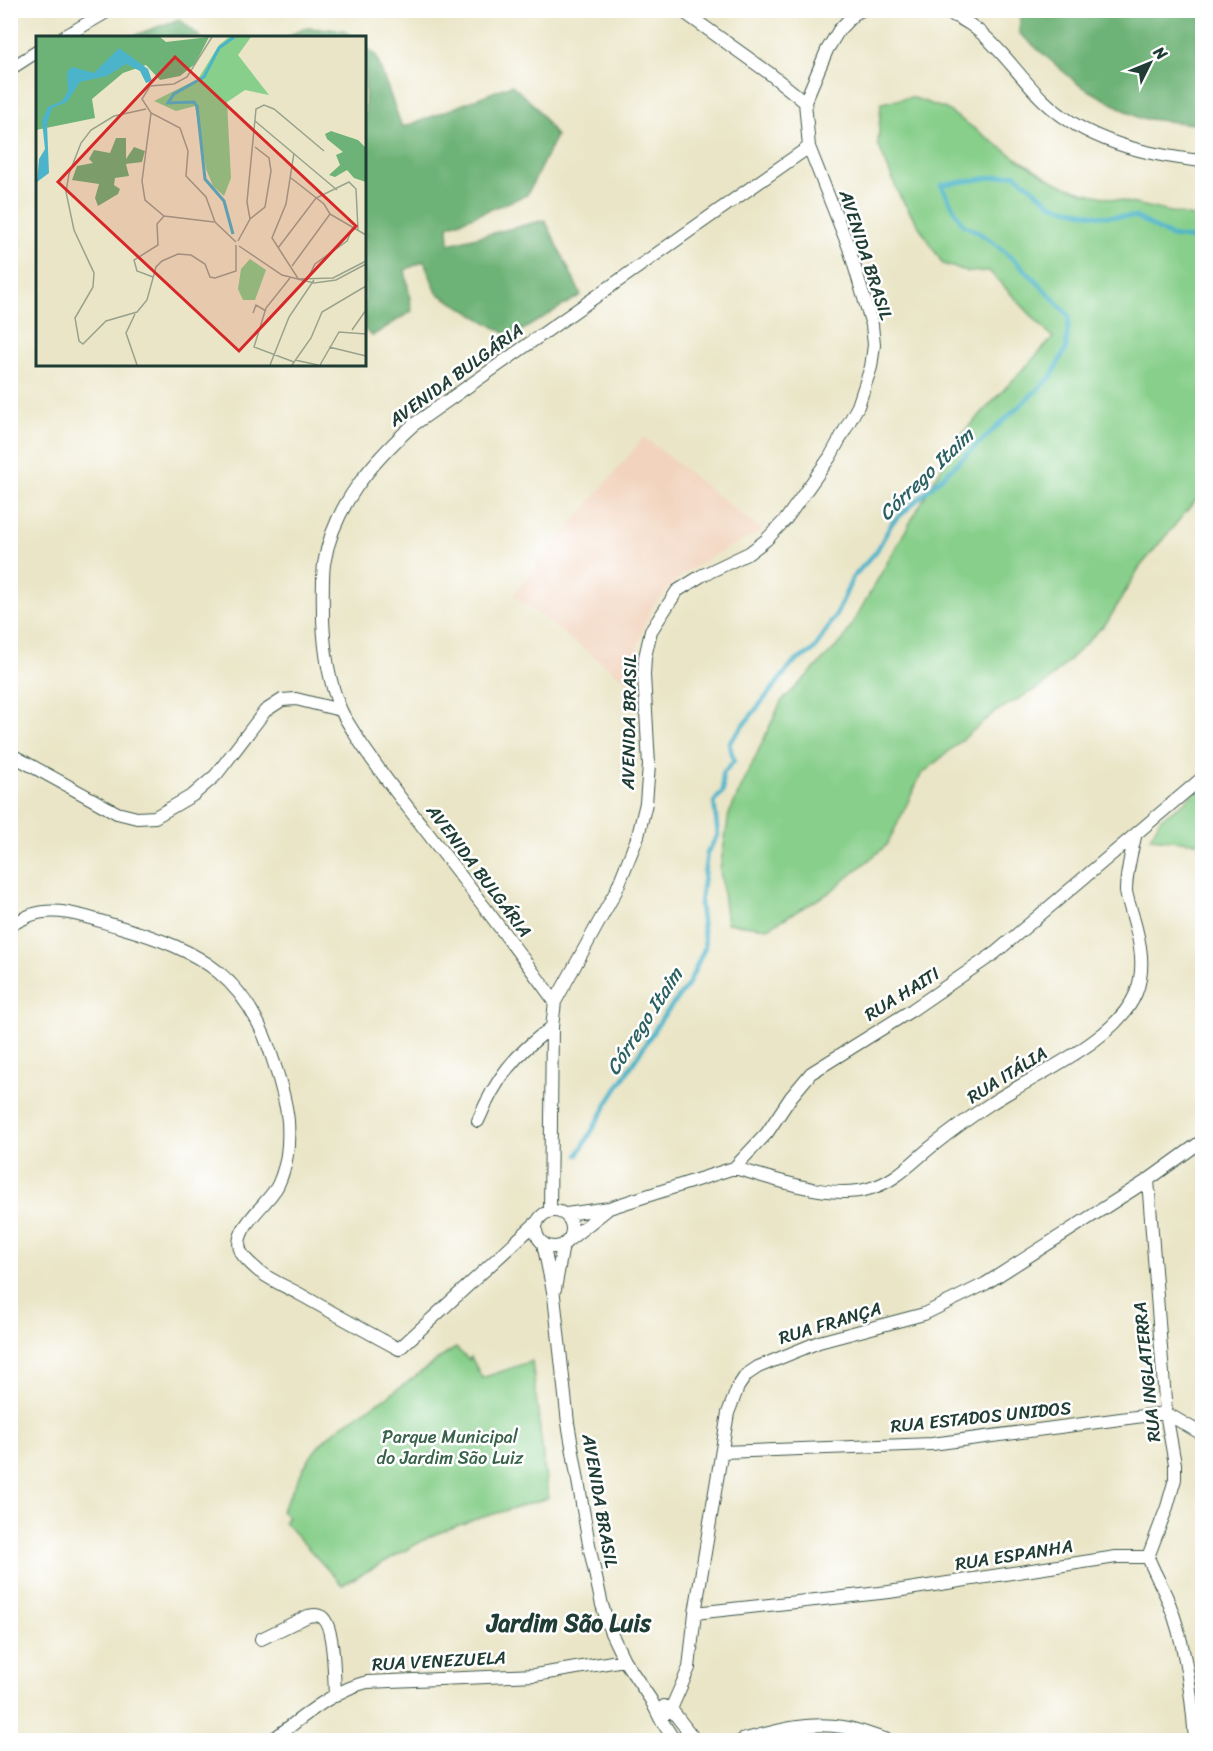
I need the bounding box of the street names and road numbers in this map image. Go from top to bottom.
street label: AVENIDA BRASIL [830,185,902,325]
street label: AVENIDA BULGÁRIA [381,315,530,436]
street label: AVENIDA BRASIL [612,653,646,791]
street label: AVENIDA BULGÁRIA [417,796,540,945]
street label: RUA HAITI [858,958,947,1030]
street label: RUA ITÁLIA [960,1038,1054,1112]
street label: RUA FRANÇA [775,1292,885,1354]
street label: RUA INGLATERRA [1124,1300,1170,1444]
street label: RUA ESTADOS UNIDOS [889,1392,1073,1442]
street label: AVENIDA BRASIL [572,1431,628,1571]
street label: RUA ESPANHA [953,1530,1075,1580]
street label: RUA VENEZUELA [371,1642,507,1680]

